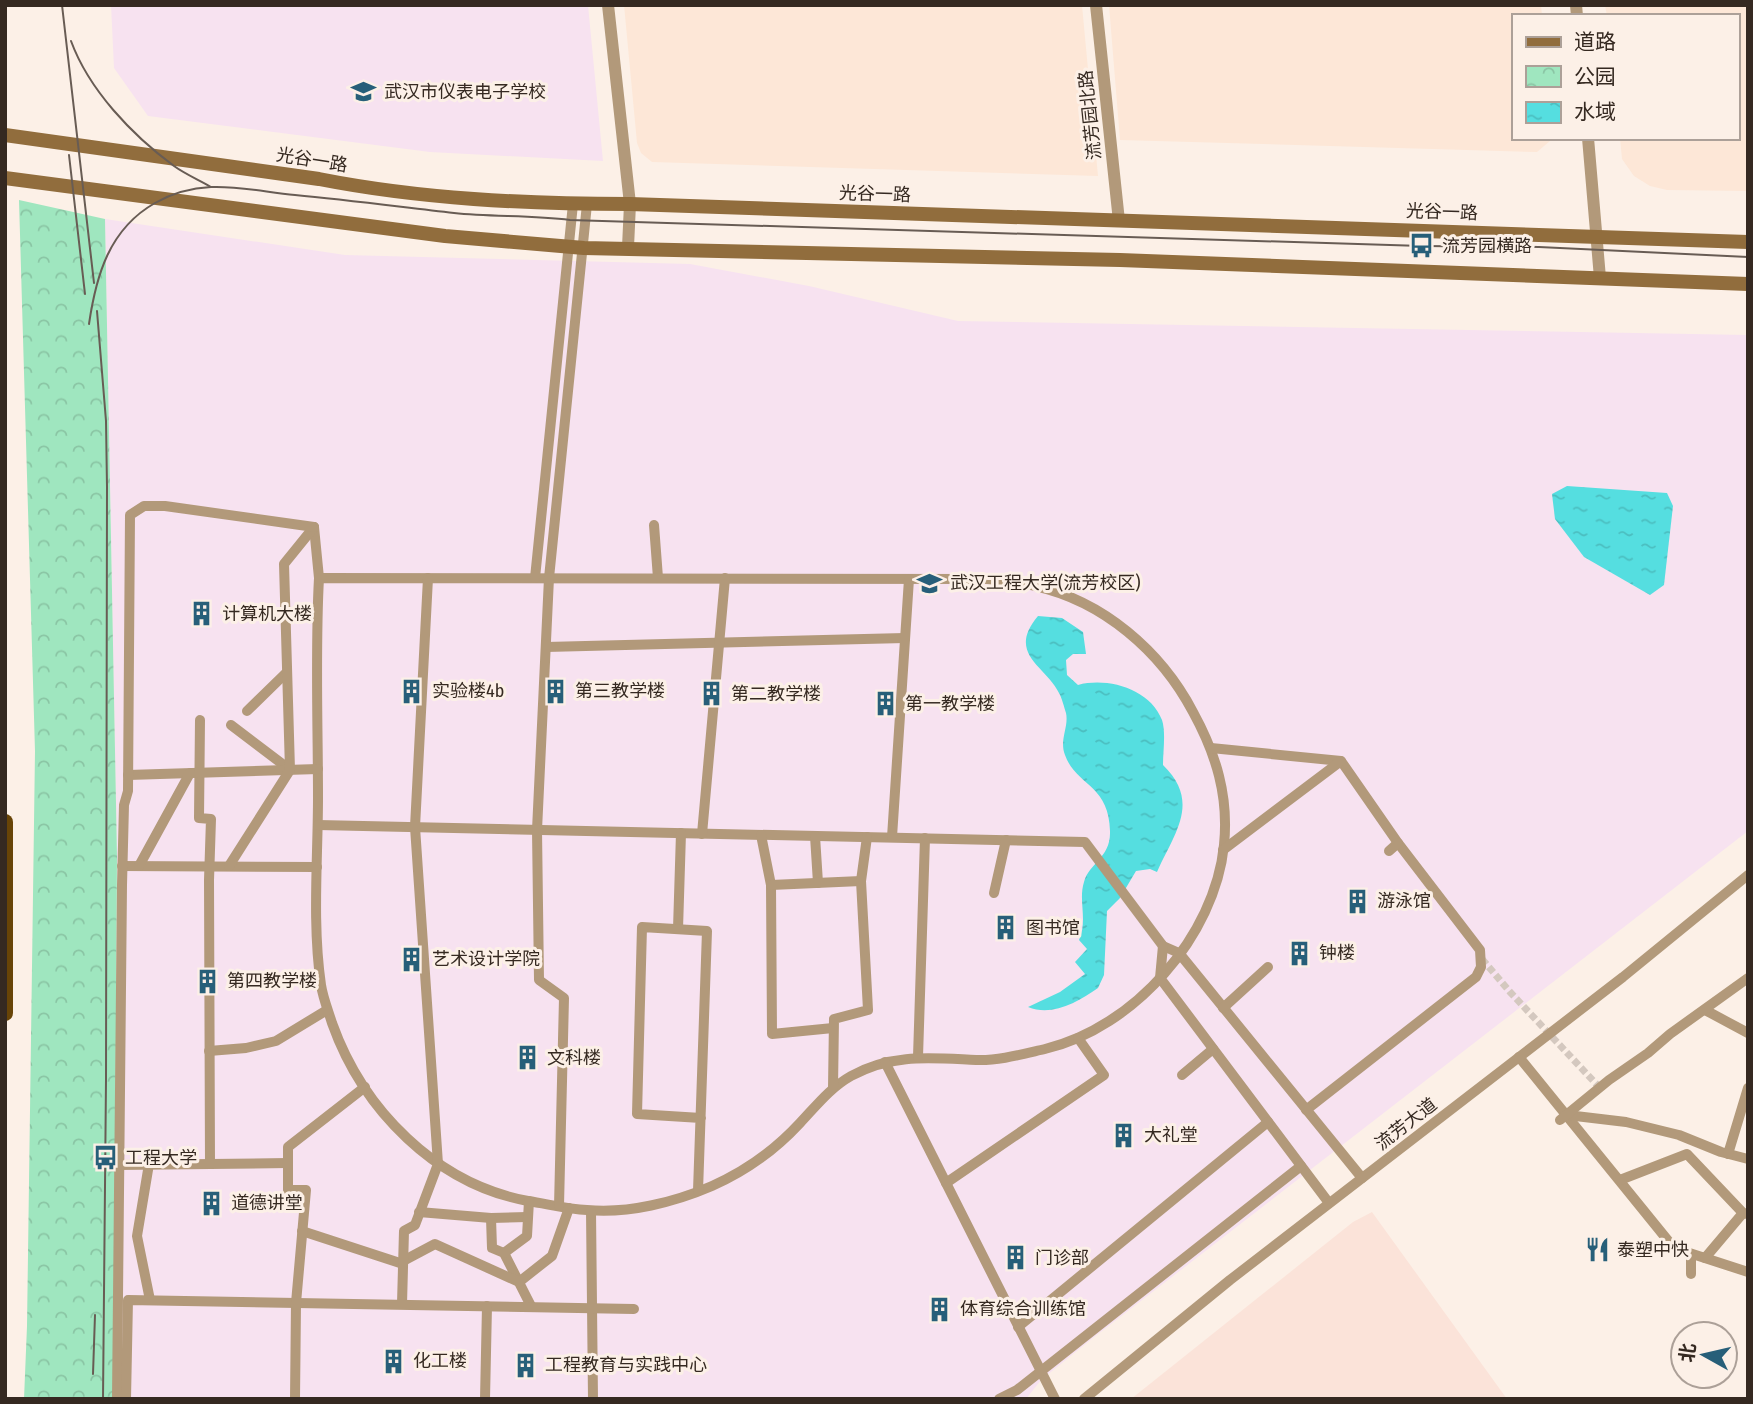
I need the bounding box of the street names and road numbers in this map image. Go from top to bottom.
street label: 流芳园北路 [1074,69,1106,161]
street label: 光谷一路 [275,144,349,176]
street label: 光谷一路 [839,182,911,206]
street label: 光谷一路 [1406,200,1478,224]
street label: 流芳大道 [1371,1093,1441,1155]

